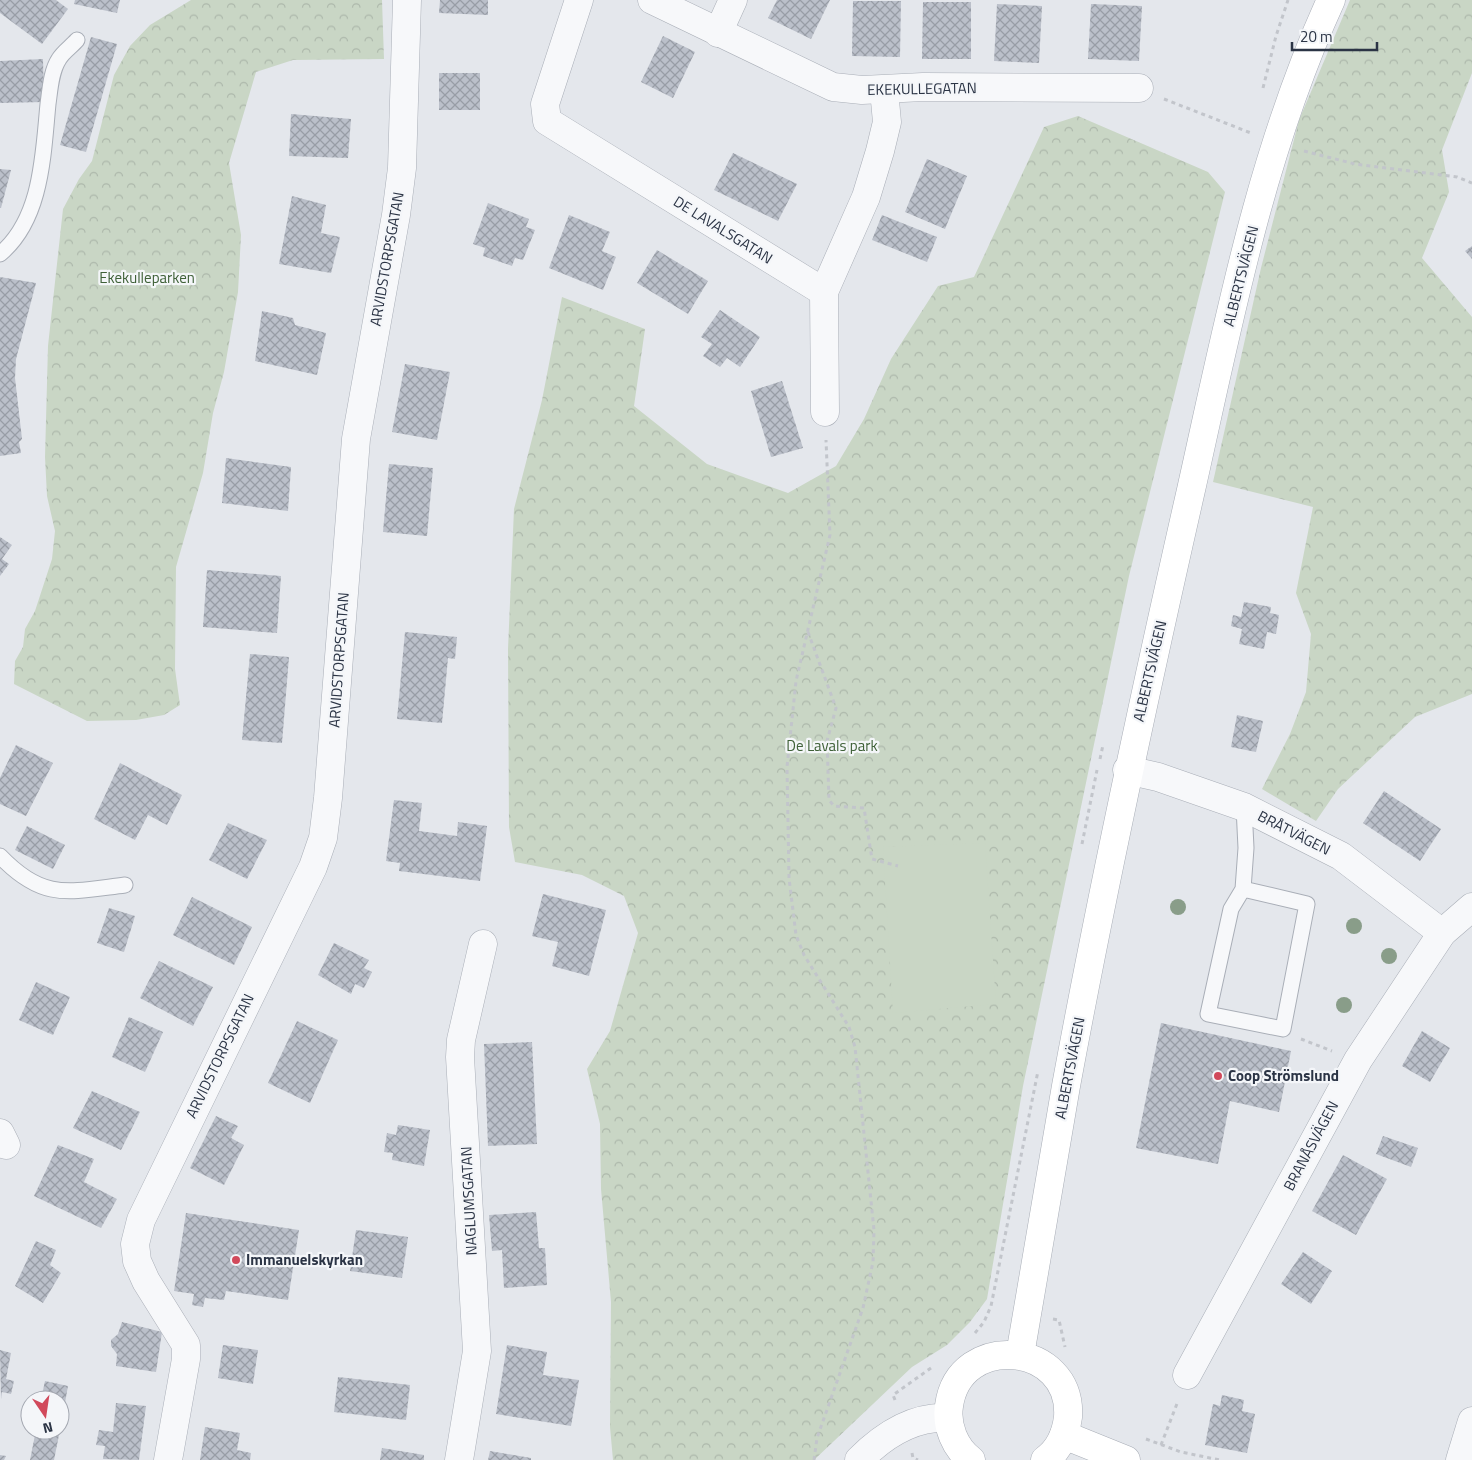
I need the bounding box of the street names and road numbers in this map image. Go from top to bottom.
street label: EKEKULLEGATAN [867,76,977,101]
street label: ARVIDSTORPSGATAN [363,190,410,328]
street label: DE LAVALSGATAN [669,190,777,269]
street label: ALBERTSVÄGEN [1217,223,1264,329]
street label: ARVIDSTORPSGATAN [322,591,355,728]
street label: ALBERTSVÄGEN [1127,618,1172,724]
street label: BRÅTVÄGEN [1254,804,1335,861]
street label: ARVIDSTORPSGATAN [179,990,260,1122]
street label: ALBERTSVÄGEN [1048,1015,1091,1121]
street label: BRANÅSVÄGEN [1277,1097,1344,1195]
street label: NAGLUMSGATAN [454,1146,483,1256]

